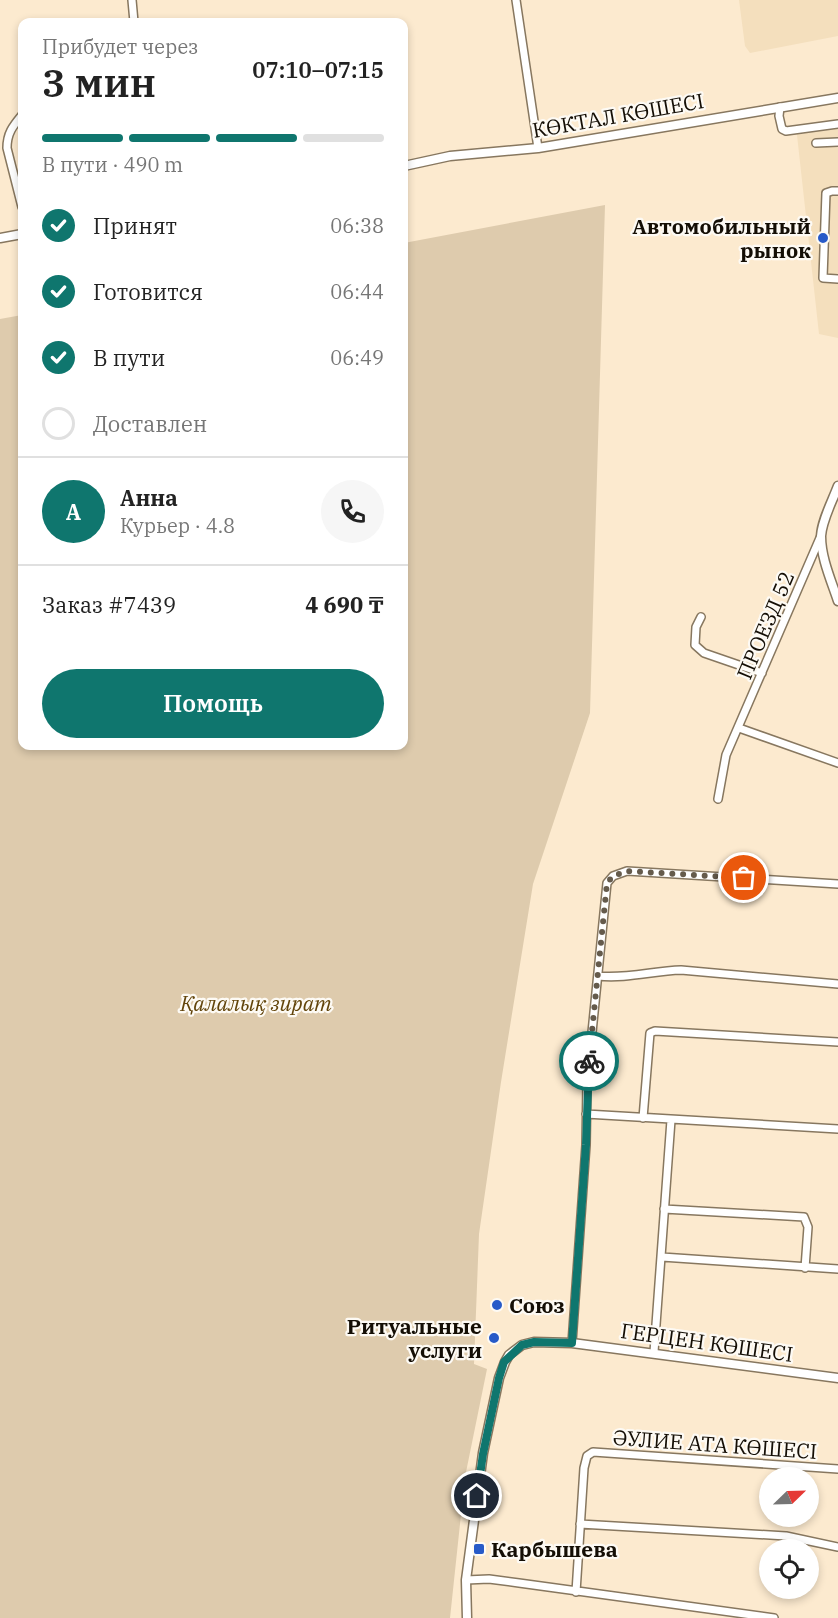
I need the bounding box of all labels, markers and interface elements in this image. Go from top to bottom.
text: Прибудет через [42,33,198,60]
text: 07:10–07:15 [252,55,384,84]
text: 3 мин [42,57,156,108]
street label: КӨКТАЛ КӨШЕСІ [530,86,706,144]
text: В пути · 490 m [42,151,183,178]
icon: check [42,209,75,242]
text: Принят [93,211,177,240]
text: 06:38 [330,212,384,239]
place label: Автомобильный рынок [632,212,811,264]
marker: Автомобильный рынок [816,231,830,245]
icon: check [42,275,75,308]
text: Готовится [93,277,203,306]
text: 06:44 [330,278,384,305]
icon: check [42,341,75,374]
text: В пути [93,343,165,372]
text: 06:49 [330,344,384,371]
text: Доставлен [93,409,207,438]
button: phone [321,480,384,543]
text: Анна [120,483,178,512]
text: А [66,497,81,526]
text: Курьер · 4.8 [120,512,235,539]
street label: ПРОЕЗД 52 [730,567,800,683]
text: Заказ #7439 [42,590,176,619]
text: 4 690 ₸ [305,590,384,619]
button: Помощь [42,669,384,738]
pin [718,852,769,903]
icon: bag [727,861,760,894]
park label: Қалалық зират [179,989,332,1017]
courier [559,1031,619,1091]
icon: bike [573,1045,606,1078]
place label: Союз [509,1291,565,1319]
marker: Союз [490,1298,504,1312]
place label: Ритуальные услуги [347,1312,482,1364]
street label: ГЕРЦЕН КӨШЕСІ [619,1316,795,1368]
marker: Ритуальные услуги [487,1331,501,1345]
street label: ӘУЛИЕ АТА КӨШЕСІ [612,1423,818,1465]
north arrow [759,1467,819,1527]
map controls [759,1467,819,1599]
pin [451,1470,502,1521]
icon: home [460,1479,493,1512]
place label: Карбышева [491,1535,618,1563]
button: locate [759,1539,819,1599]
marker: Карбышева [472,1542,486,1556]

